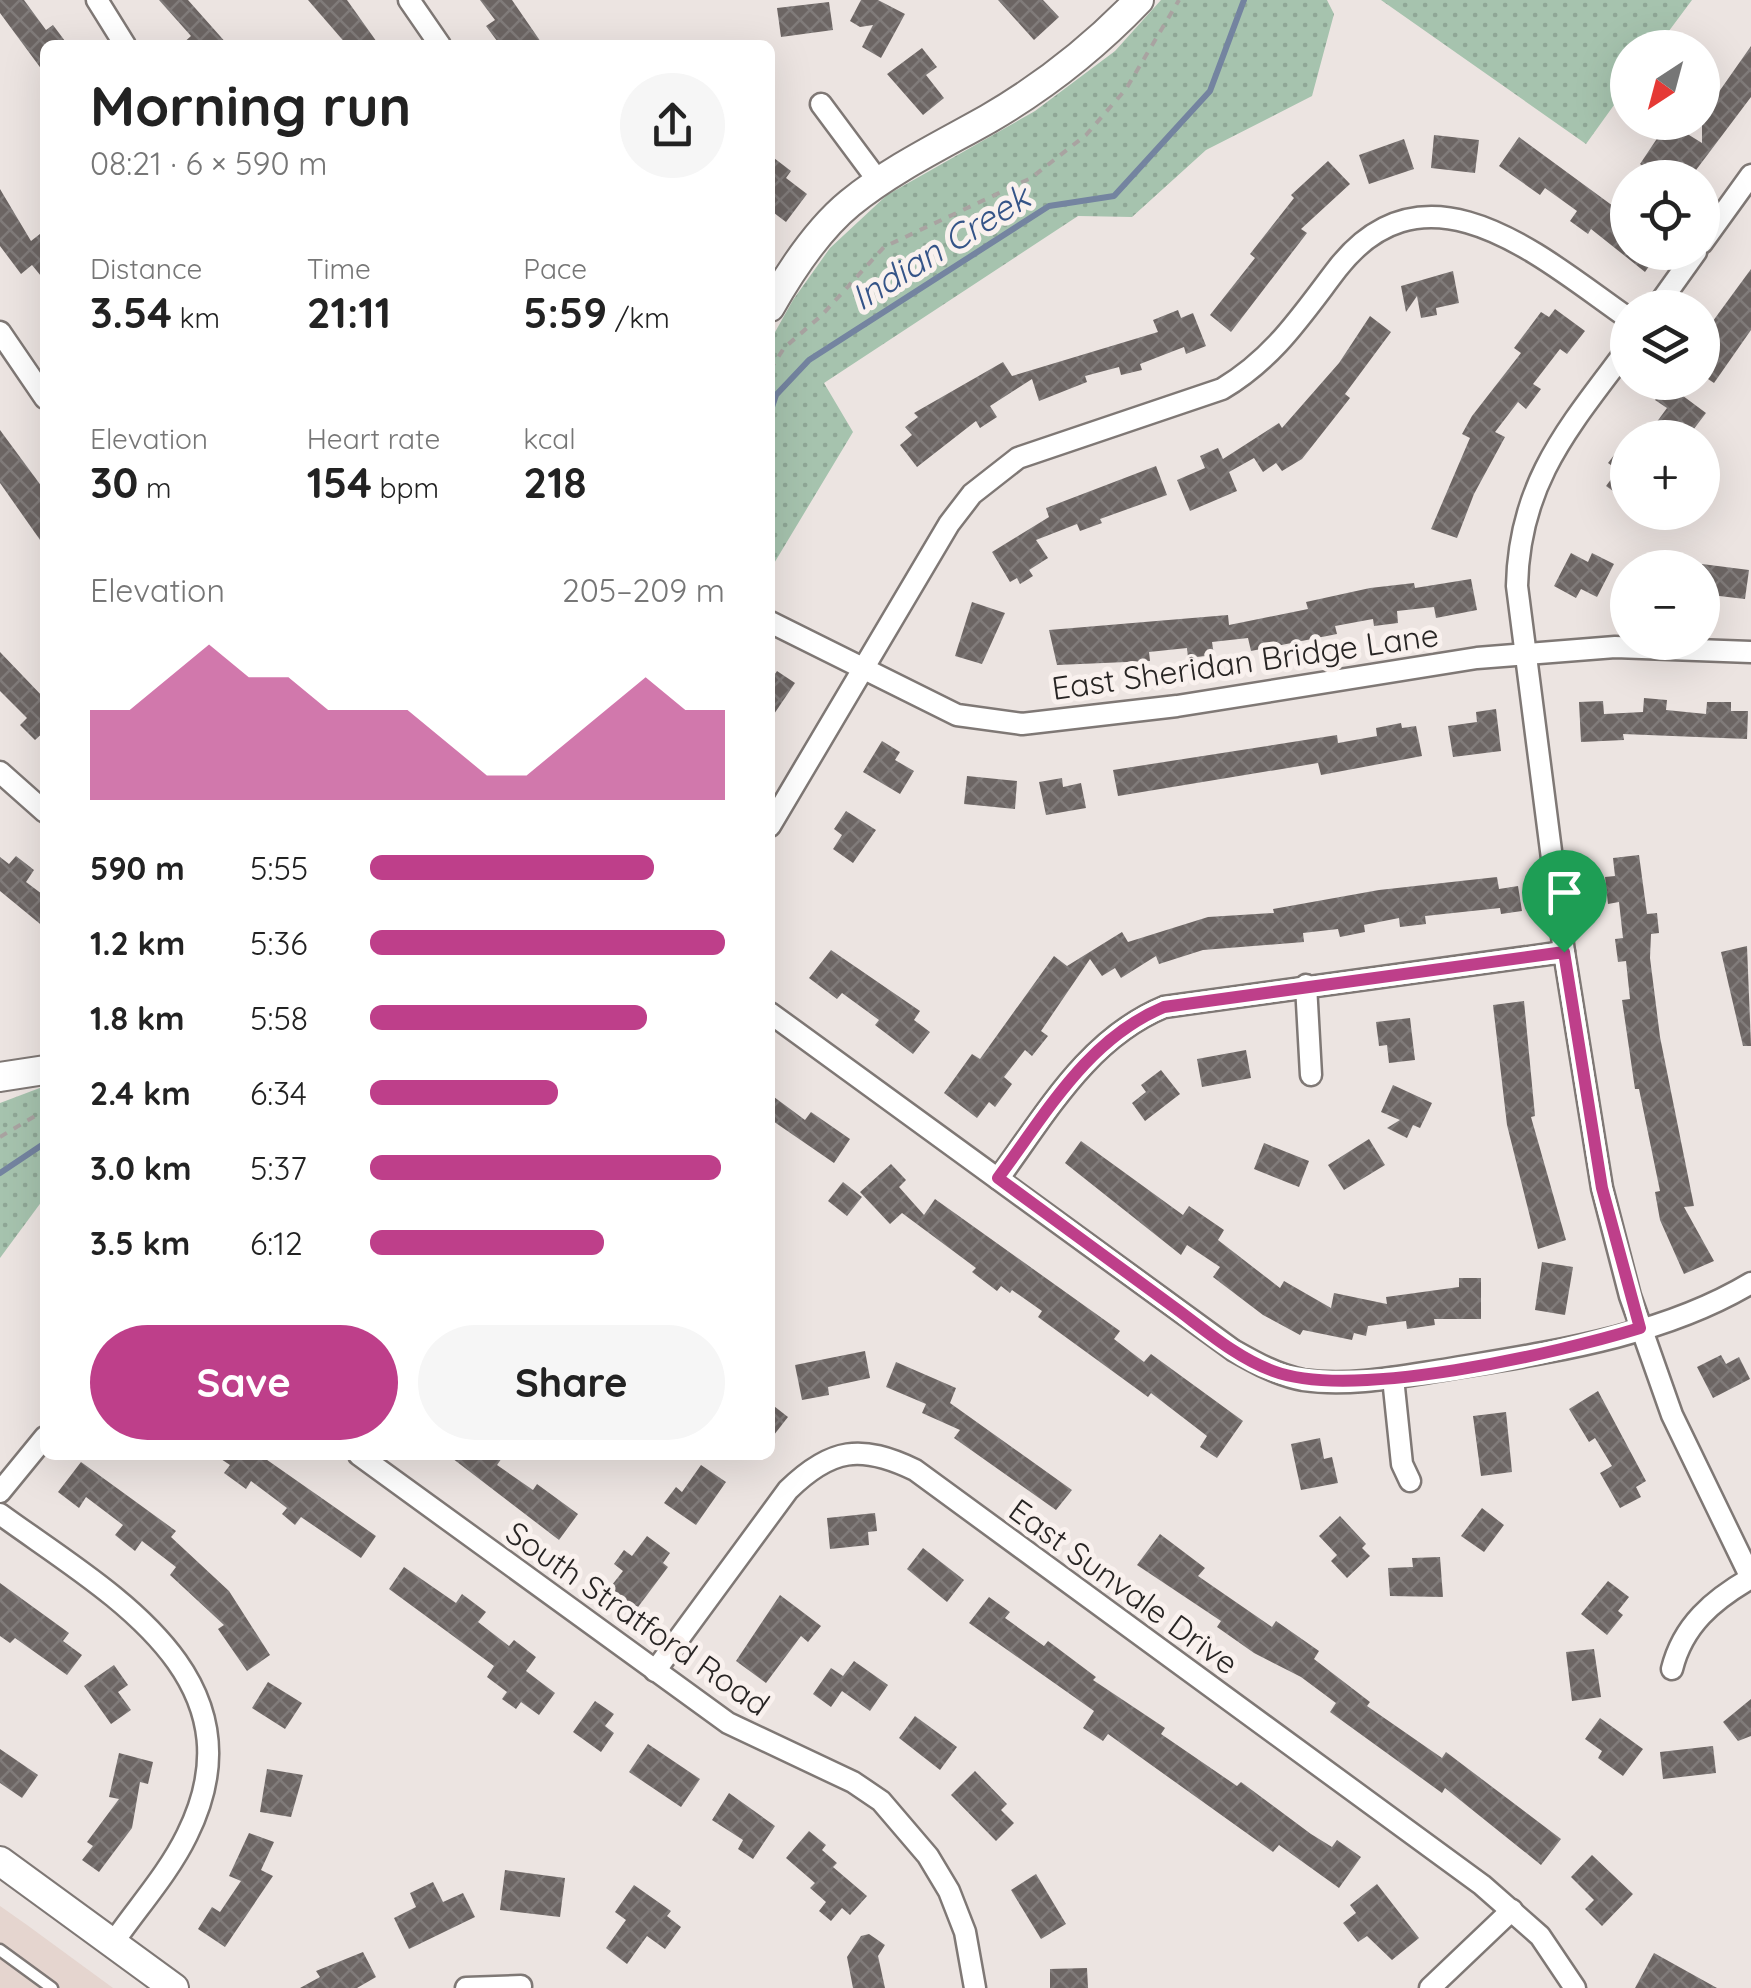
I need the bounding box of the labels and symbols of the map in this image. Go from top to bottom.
north arrow [1610,30,1720,140]
water label: Indian Creek [842,173,1040,319]
street label: East Sheridan Bridge Lane [1049,614,1441,708]
pin [1522,850,1607,953]
street label: East Sunvale Drive [1001,1489,1247,1683]
street label: South Stratford Road [499,1512,777,1724]

